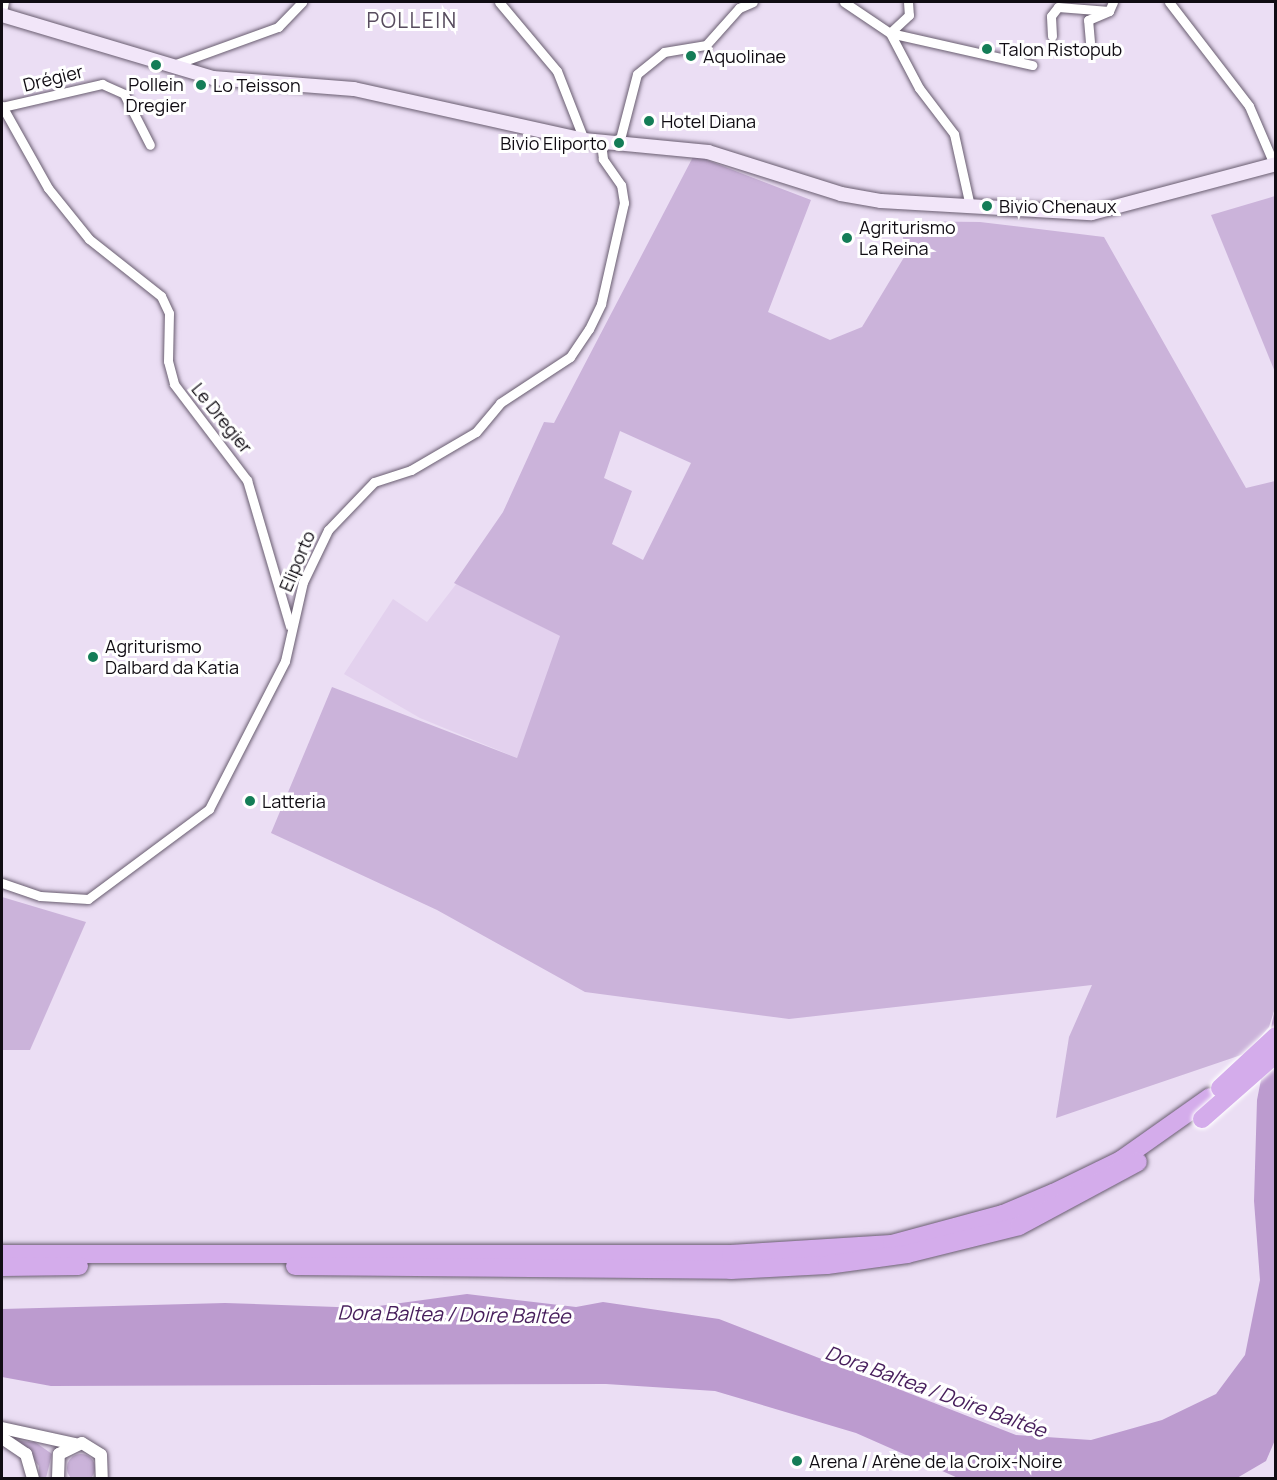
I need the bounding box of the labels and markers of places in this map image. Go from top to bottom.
place label: Talon Ristopub [999,38,1122,60]
marker: Talon Ristopub [980,42,994,56]
place label: Aquolinae [703,45,786,67]
marker: Aquolinae [684,49,698,63]
marker: Pollein Dregier [149,58,163,72]
place label: Pollein Dregier [126,74,186,116]
place label: Lo Teisson [213,74,301,96]
marker: Lo Teisson [194,78,208,92]
place label: Hotel Diana [661,110,756,132]
marker: Hotel Diana [642,114,656,128]
place label: Bivio Eliporto [500,132,607,154]
marker: Bivio Eliporto [612,136,626,150]
place label: Bivio Chenaux [999,195,1117,217]
marker: Bivio Chenaux [980,199,994,213]
place label: Agriturismo La Reina [859,217,956,260]
marker: Agriturismo La Reina [840,231,854,245]
place label: Agriturismo Dalbard da Katia [105,636,239,678]
marker: Agriturismo Dalbard da Katia [86,650,100,664]
place label: Latteria [262,790,326,812]
marker: Latteria [243,794,257,808]
place label: Arena / Arène de la Croix-Noire [809,1450,1062,1472]
marker: Arena / Arène de la Croix-Noire [790,1454,804,1468]

